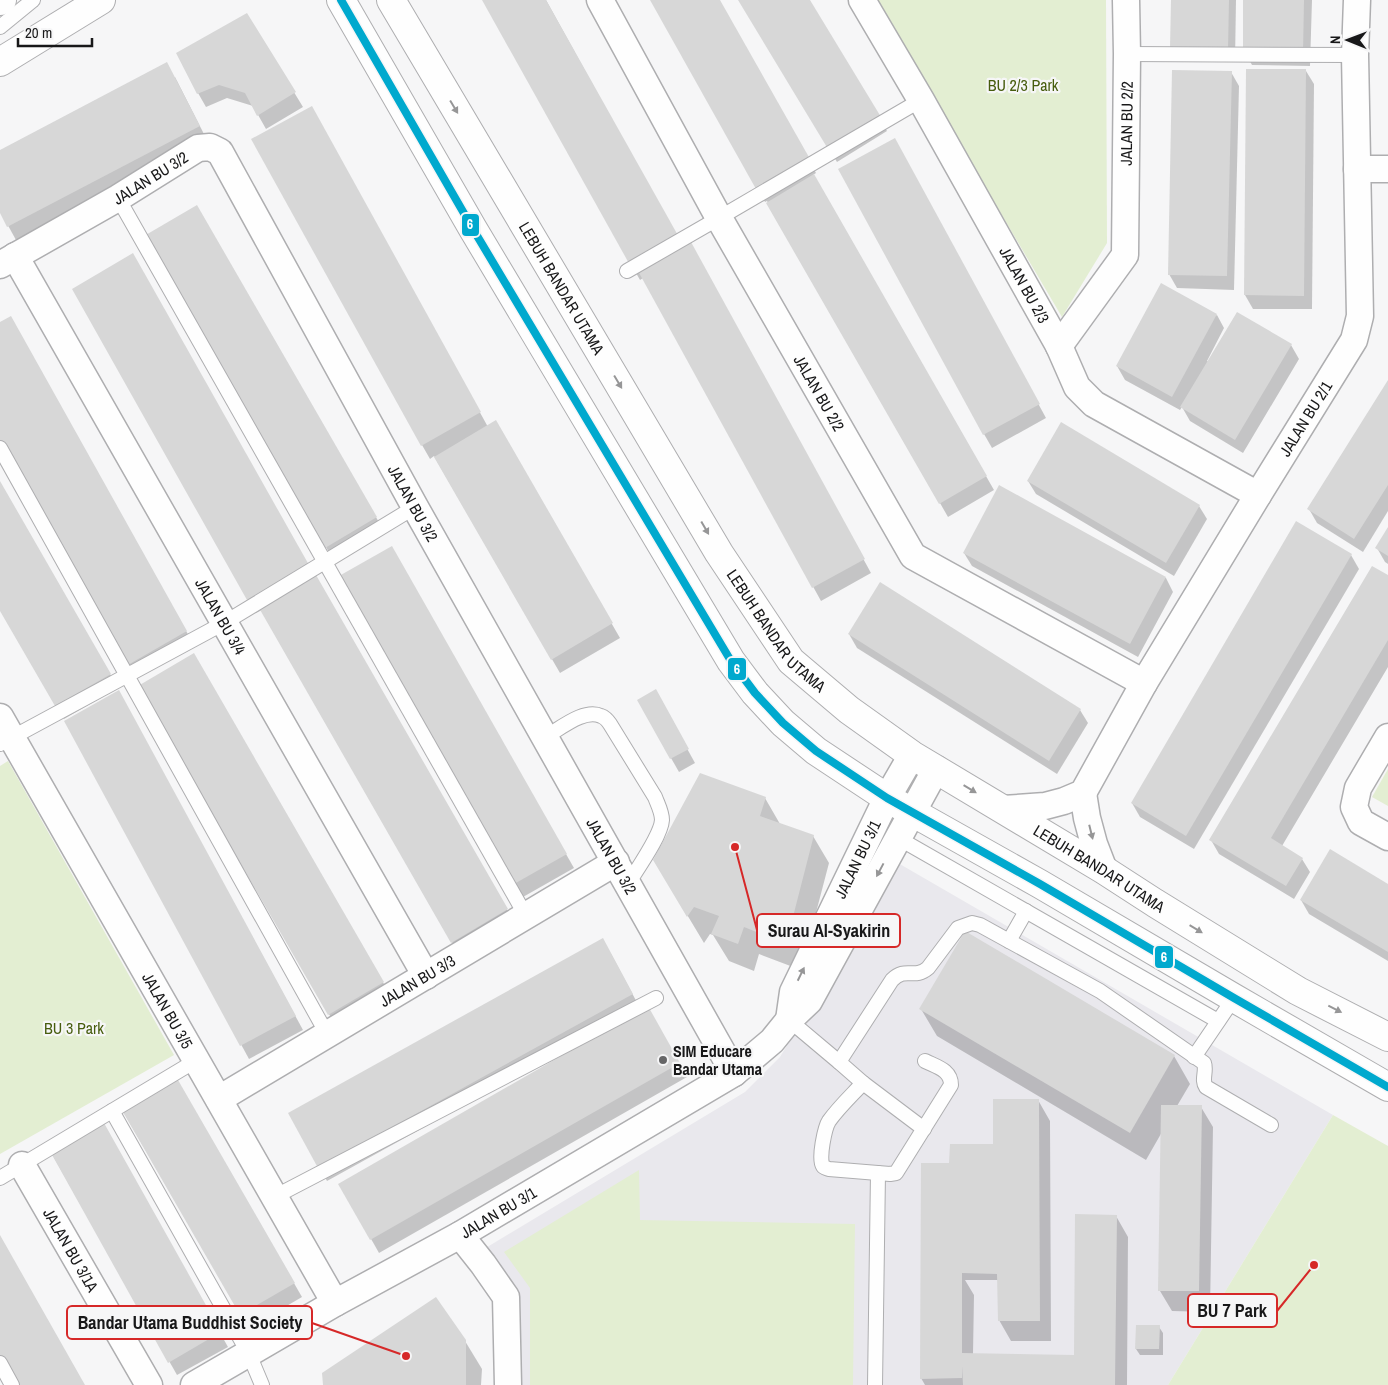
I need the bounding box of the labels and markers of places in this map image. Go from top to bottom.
callout: Surau Al-Syakirin [757,914,900,947]
place label: SIM Educare Bandar Utama [673,1040,763,1080]
marker: SIM Educare Bandar Utama [657,1054,669,1066]
callout: BU 7 Park [1188,1294,1277,1327]
callout: Bandar Utama Buddhist Society [67,1306,312,1339]

